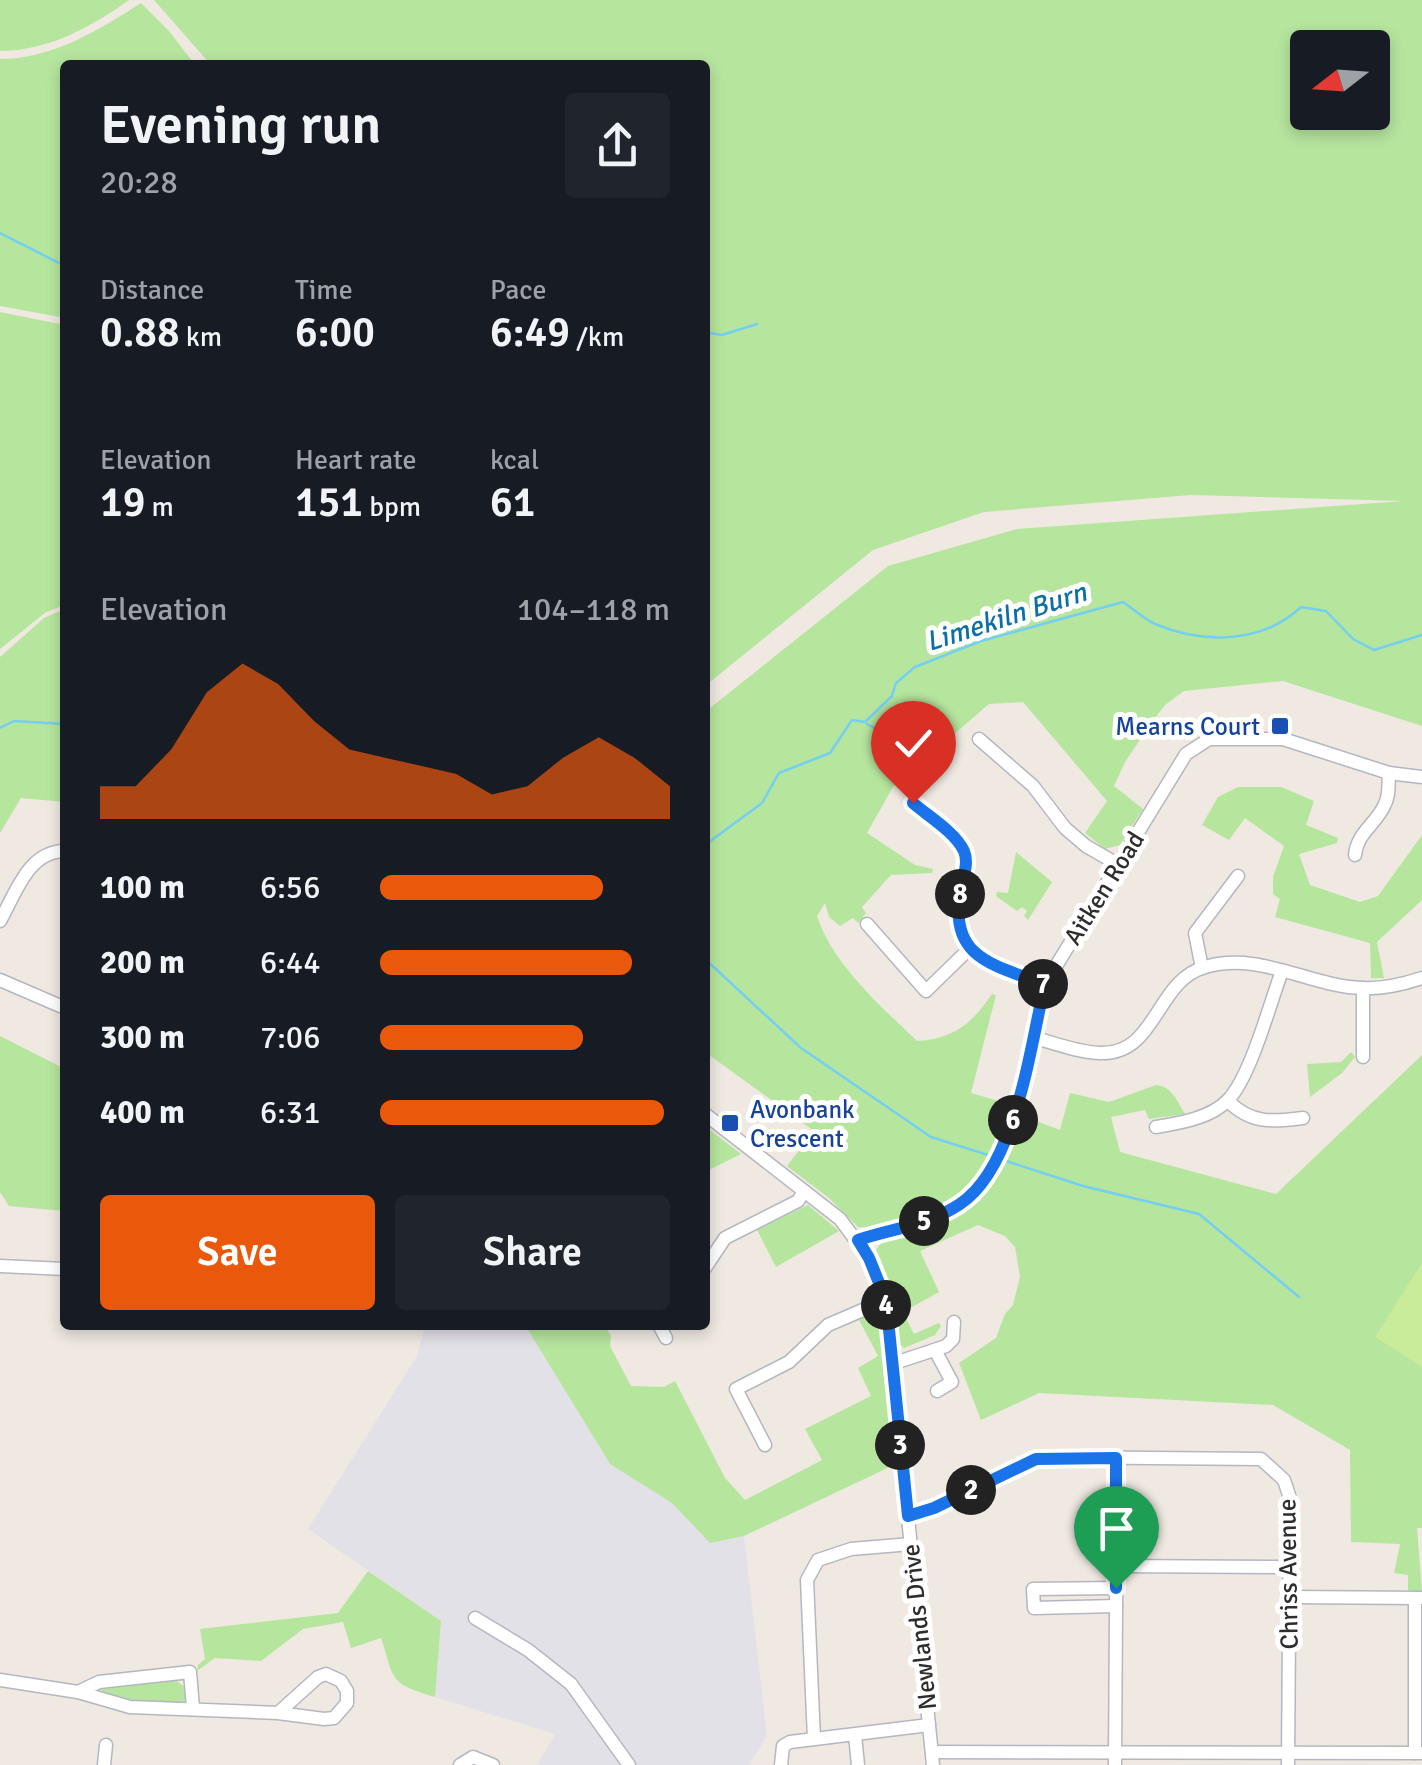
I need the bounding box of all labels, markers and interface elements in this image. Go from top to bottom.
north arrow [1290,30,1390,130]
map controls [1290,30,1390,130]
text: Evening run [100,91,381,159]
button: share [565,93,670,198]
text: 20:28 [100,163,178,202]
text: Distance [100,273,204,307]
text: Time [295,273,353,307]
text: Pace [490,273,546,307]
text: 0.88 [100,307,180,358]
text: 6:00 [295,307,375,358]
text: 6:49 [490,307,570,358]
text: km [180,320,222,354]
text: /km [570,320,624,354]
text: Elevation [100,443,212,477]
text: Heart rate [295,443,417,477]
text: kcal [490,443,539,477]
text: 19 [100,477,145,528]
text: 151 [295,477,363,528]
text: 61 [490,477,535,528]
text: m [145,490,174,524]
text: bpm [363,490,421,524]
water label: Limekiln Burn [921,575,1091,659]
text: Elevation [100,590,227,629]
text: 104–118 m [517,590,670,629]
pin [871,701,956,804]
place label: Mearns Court [1115,711,1260,742]
marker: Mearns Court [1269,715,1291,737]
icon: check [886,716,941,771]
street label: Aitken Road [1057,826,1151,950]
text: 100 m [100,868,185,907]
text: 6:56 [260,868,320,907]
pin: 8 [935,869,985,919]
text: 8 [952,877,968,911]
text: 200 m [100,943,185,982]
text: 6:44 [260,943,320,982]
pin: 7 [1018,959,1068,1009]
text: 7 [1035,967,1051,1001]
text: 300 m [100,1018,185,1057]
text: 7:06 [260,1018,320,1057]
text: 400 m [100,1093,185,1132]
text: 6:31 [260,1093,320,1132]
place label: Avonbank Crescent [750,1094,855,1154]
pin: 6 [988,1095,1038,1145]
text: 6 [1005,1103,1021,1137]
marker: Avonbank Crescent [719,1112,741,1134]
button: Save [100,1195,375,1310]
button: Share [395,1195,670,1310]
pin: 5 [899,1196,949,1246]
text: 5 [916,1204,932,1238]
pin: 4 [861,1280,911,1330]
text: 4 [878,1288,894,1322]
pin: 3 [875,1420,925,1470]
text: 3 [892,1428,908,1462]
pin: 2 [946,1465,996,1515]
text: 2 [963,1473,979,1507]
pin [1074,1486,1159,1589]
street label: Chriss Avenue [1271,1498,1305,1650]
icon: arrive [1089,1501,1144,1556]
street label: Newlands Drive [895,1543,943,1711]

